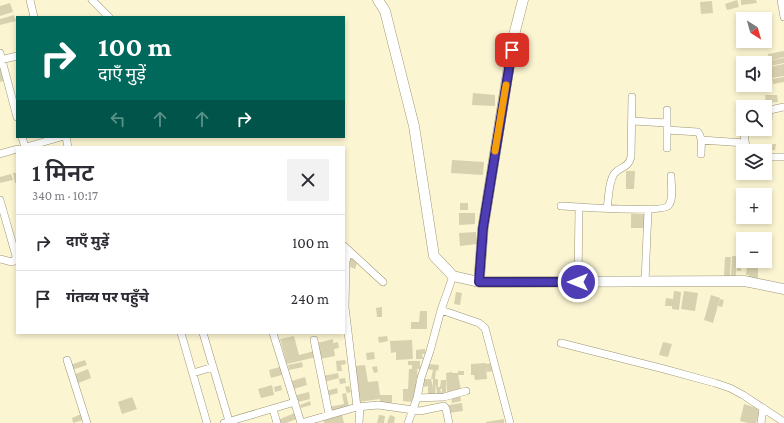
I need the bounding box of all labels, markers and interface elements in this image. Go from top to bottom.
north arrow [736,12,772,48]
map controls [736,12,772,268]
text: 100 m [98,31,172,62]
icon: right [32,32,84,84]
pin [495,33,529,67]
icon: arrive [501,39,523,61]
button: sound [736,56,772,92]
text: दाएँ मुड़ें [98,64,146,84]
button: search [736,100,772,136]
icon: left [107,108,129,130]
icon: ahead [149,108,171,130]
icon: ahead [191,108,213,130]
icon: right [233,108,255,130]
button: layers [736,144,772,180]
text: 1 मिनट [32,159,94,186]
button: close [287,159,329,201]
text: 340 m · 10:17 [32,188,98,203]
button: + [736,188,772,224]
icon: right [32,232,54,254]
button: − [736,232,772,268]
text: दाएँ मुड़ें [66,233,109,249]
text: 100 m [292,235,329,251]
position arrow [557,261,599,303]
icon: arrive [32,288,54,310]
text: गंतव्य पर पहुँचे [66,289,149,305]
text: 240 m [291,291,329,307]

